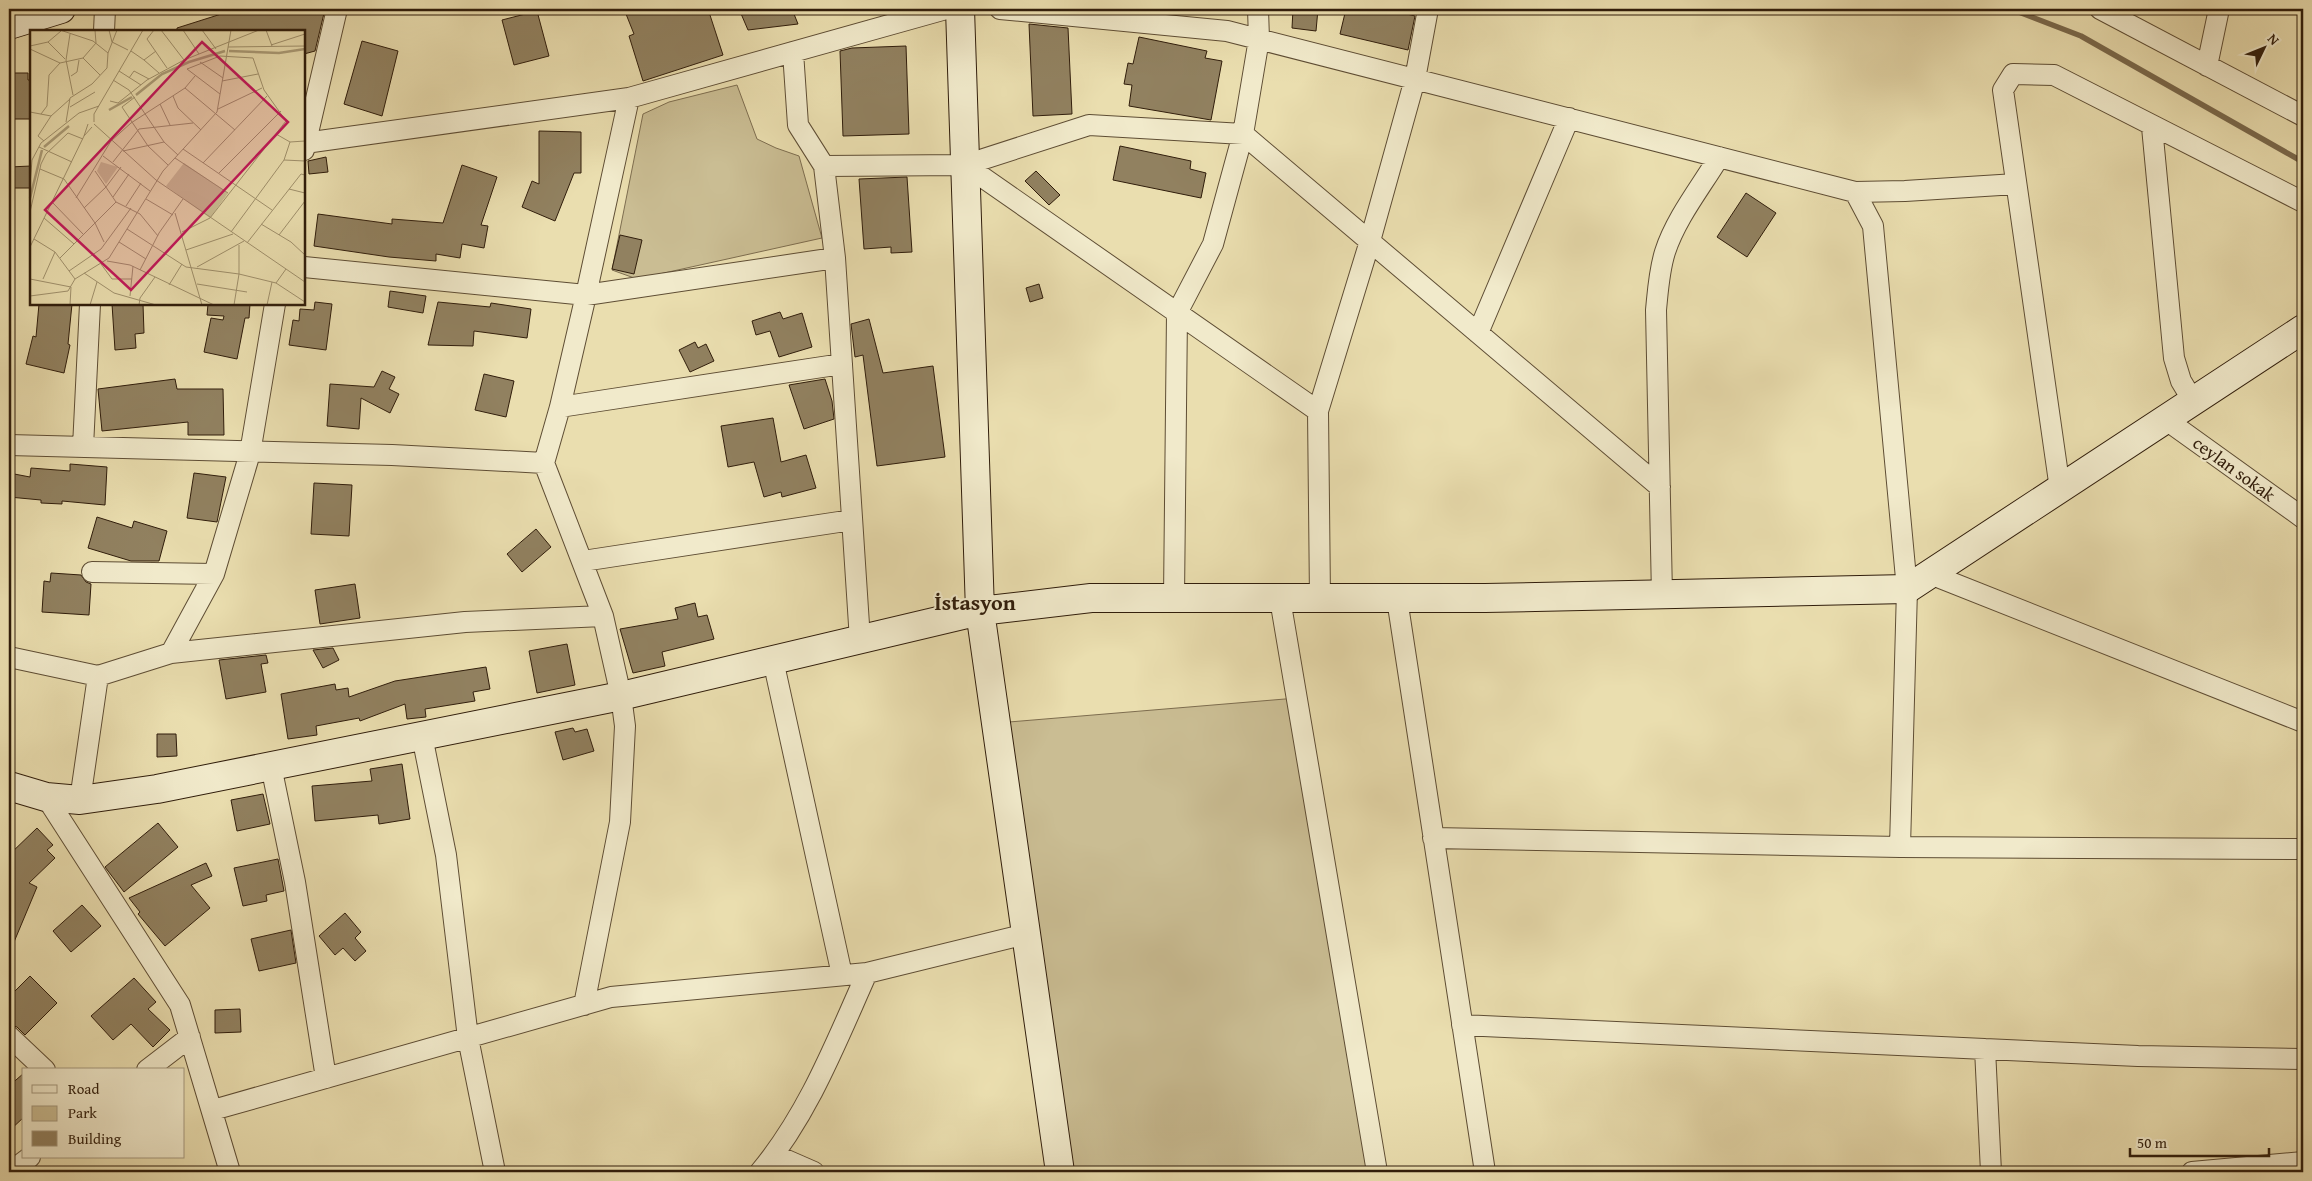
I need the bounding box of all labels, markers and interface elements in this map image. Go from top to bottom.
north arrow [2240,22,2290,72]
text: N [2263,29,2284,50]
inset map [30,30,305,305]
street label: ceylan sokak [2187,429,2282,508]
district label: İstasyon [934,586,1016,618]
legend [22,1068,185,1158]
text: Road [68,1078,99,1099]
text: Park [68,1102,97,1123]
scale bar [2130,1126,2268,1158]
text: Building [68,1128,122,1149]
text: 50 m [2137,1132,2168,1153]

